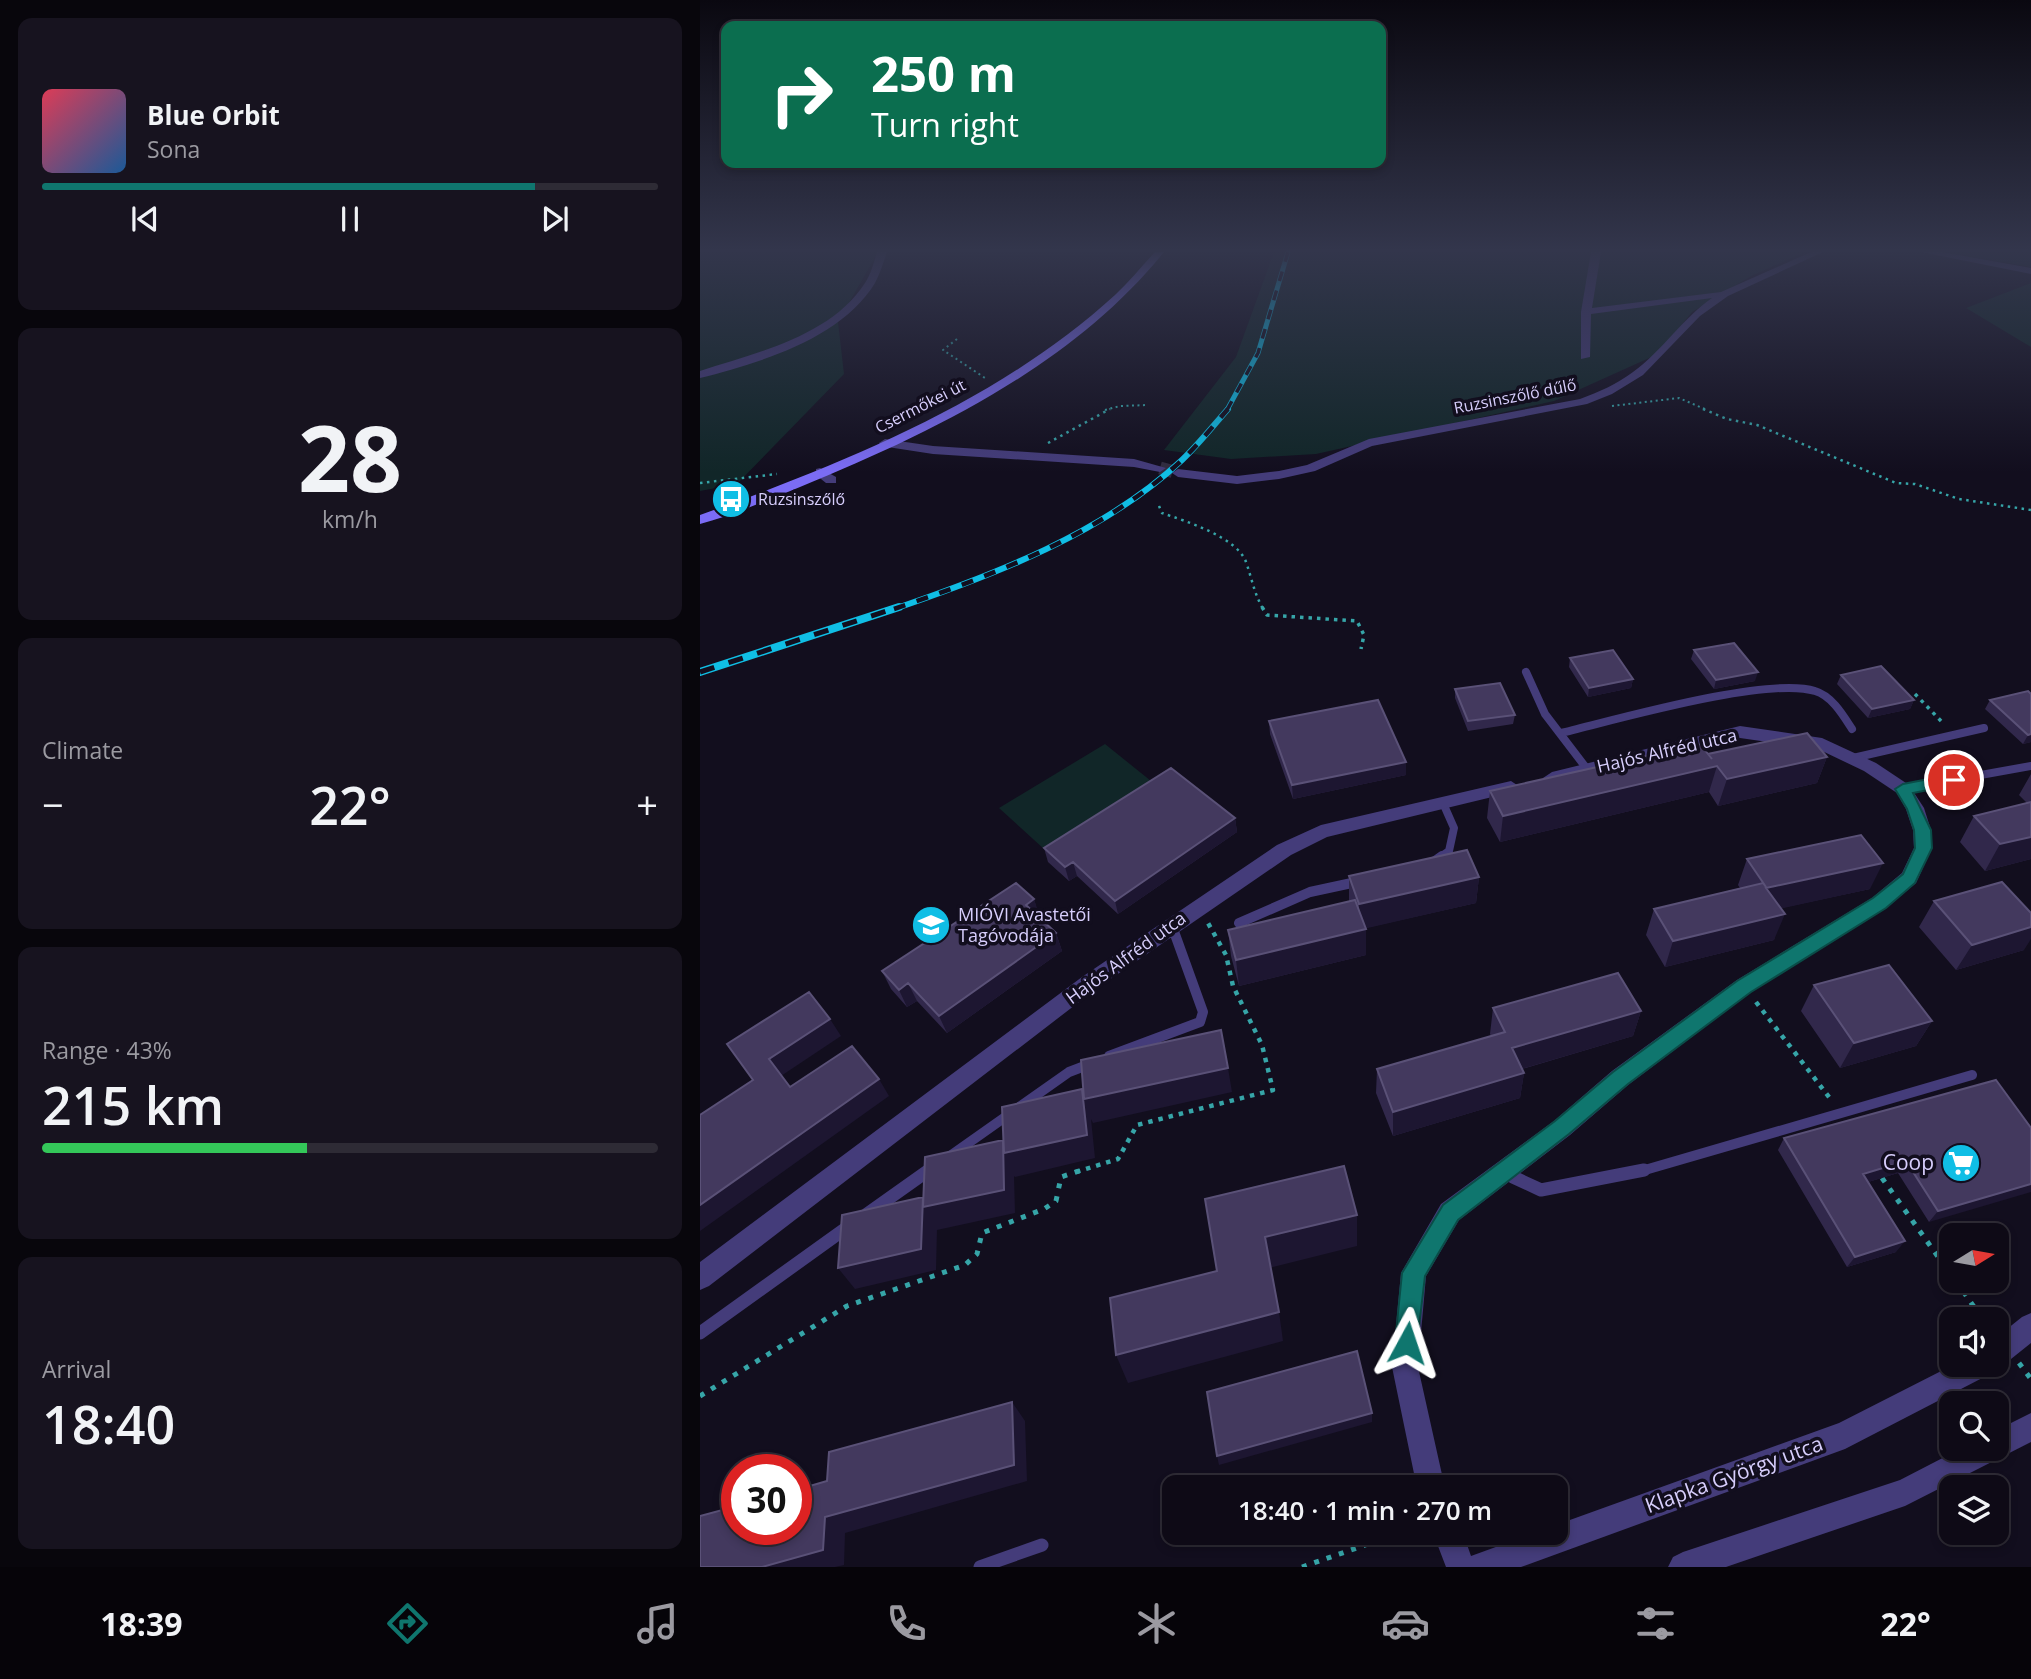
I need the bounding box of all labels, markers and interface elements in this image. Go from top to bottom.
text: 250 m [871,40,1016,106]
icon: right [756,49,847,140]
text: Blue Orbit [147,97,280,133]
text: Turn right [871,103,1019,146]
text: Sona [147,133,200,165]
icon: previous [126,200,164,238]
icon: pause [331,200,369,238]
icon: next [536,200,574,238]
street label: Ruzsinszőlő dűlő [1452,373,1578,419]
street label: Csermőkei út [871,374,969,438]
text: 28 [298,395,402,519]
bus stop icon: Ruzsinszőlő [710,478,752,520]
place label: Ruzsinszőlő [758,488,845,510]
text: km/h [322,503,378,535]
street label: Hajós Alfréd utca [1594,722,1739,778]
text: Climate [42,734,123,766]
pin [1924,750,1984,810]
icon: arrive [1935,761,1973,799]
text: 22° [309,769,391,840]
text: − [42,778,64,830]
text: + [636,778,658,830]
place label: MIÓVI Avastetői Tagóvodája [958,902,1091,947]
school or university icon: MIÓVI Avastetői Tagóvodája [910,904,952,946]
street label: Hajós Alfréd utca [1060,905,1190,1009]
text: Range · 43% [42,1034,172,1066]
text: 215 km [42,1069,224,1140]
supermarket icon: Coop [1940,1142,1982,1184]
place label: Coop [1883,1148,1934,1176]
north arrow [1939,1223,2009,1293]
map controls [1939,1223,2009,1545]
position arrow [1370,1306,1444,1380]
button: sound [1939,1307,2009,1377]
text: Arrival [42,1353,111,1385]
text: 18:40 [42,1388,175,1459]
button: search [1939,1391,2009,1461]
street label: Klapka György utca [1641,1429,1826,1519]
speed limit sign: 30 [721,1454,812,1545]
button: layers [1939,1475,2009,1545]
text: 18:40 · 1 min · 270 m [1238,1492,1492,1528]
icon: directions [383,1599,432,1648]
icon: music [633,1599,682,1648]
icon: phone [882,1599,931,1648]
icon: climate [1132,1599,1181,1648]
icon: car [1381,1599,1430,1648]
icon: filters [1631,1599,1680,1648]
text: 18:39 [100,1602,183,1645]
text: 22° [1880,1602,1931,1645]

